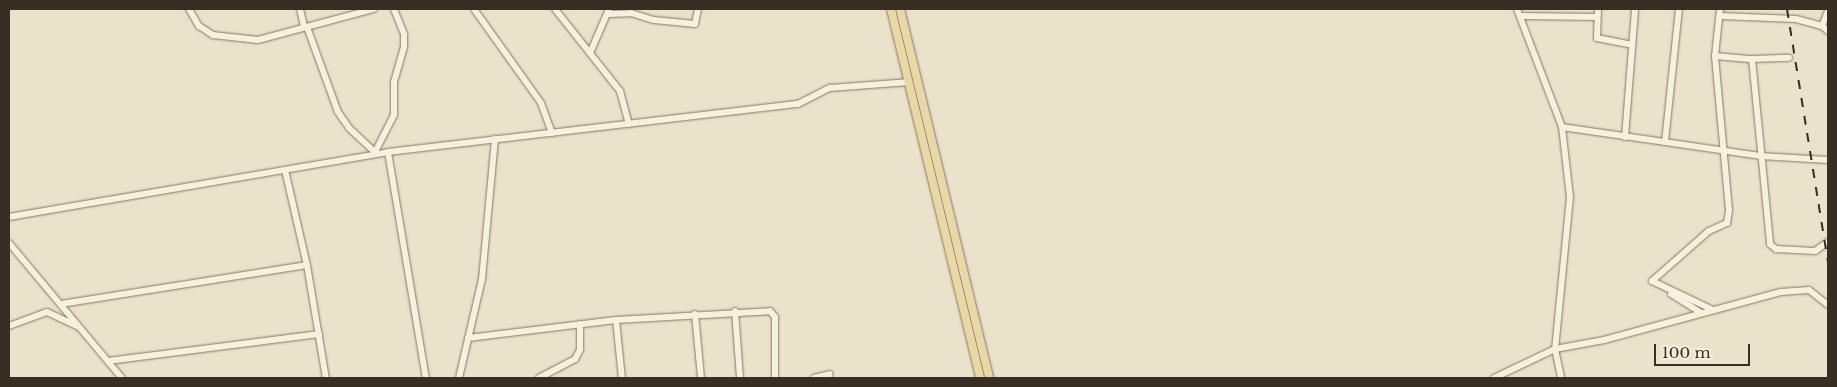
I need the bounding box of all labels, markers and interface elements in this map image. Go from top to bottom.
scale bar [1657,334,1753,366]
text: 100 m [1662,343,1711,362]

